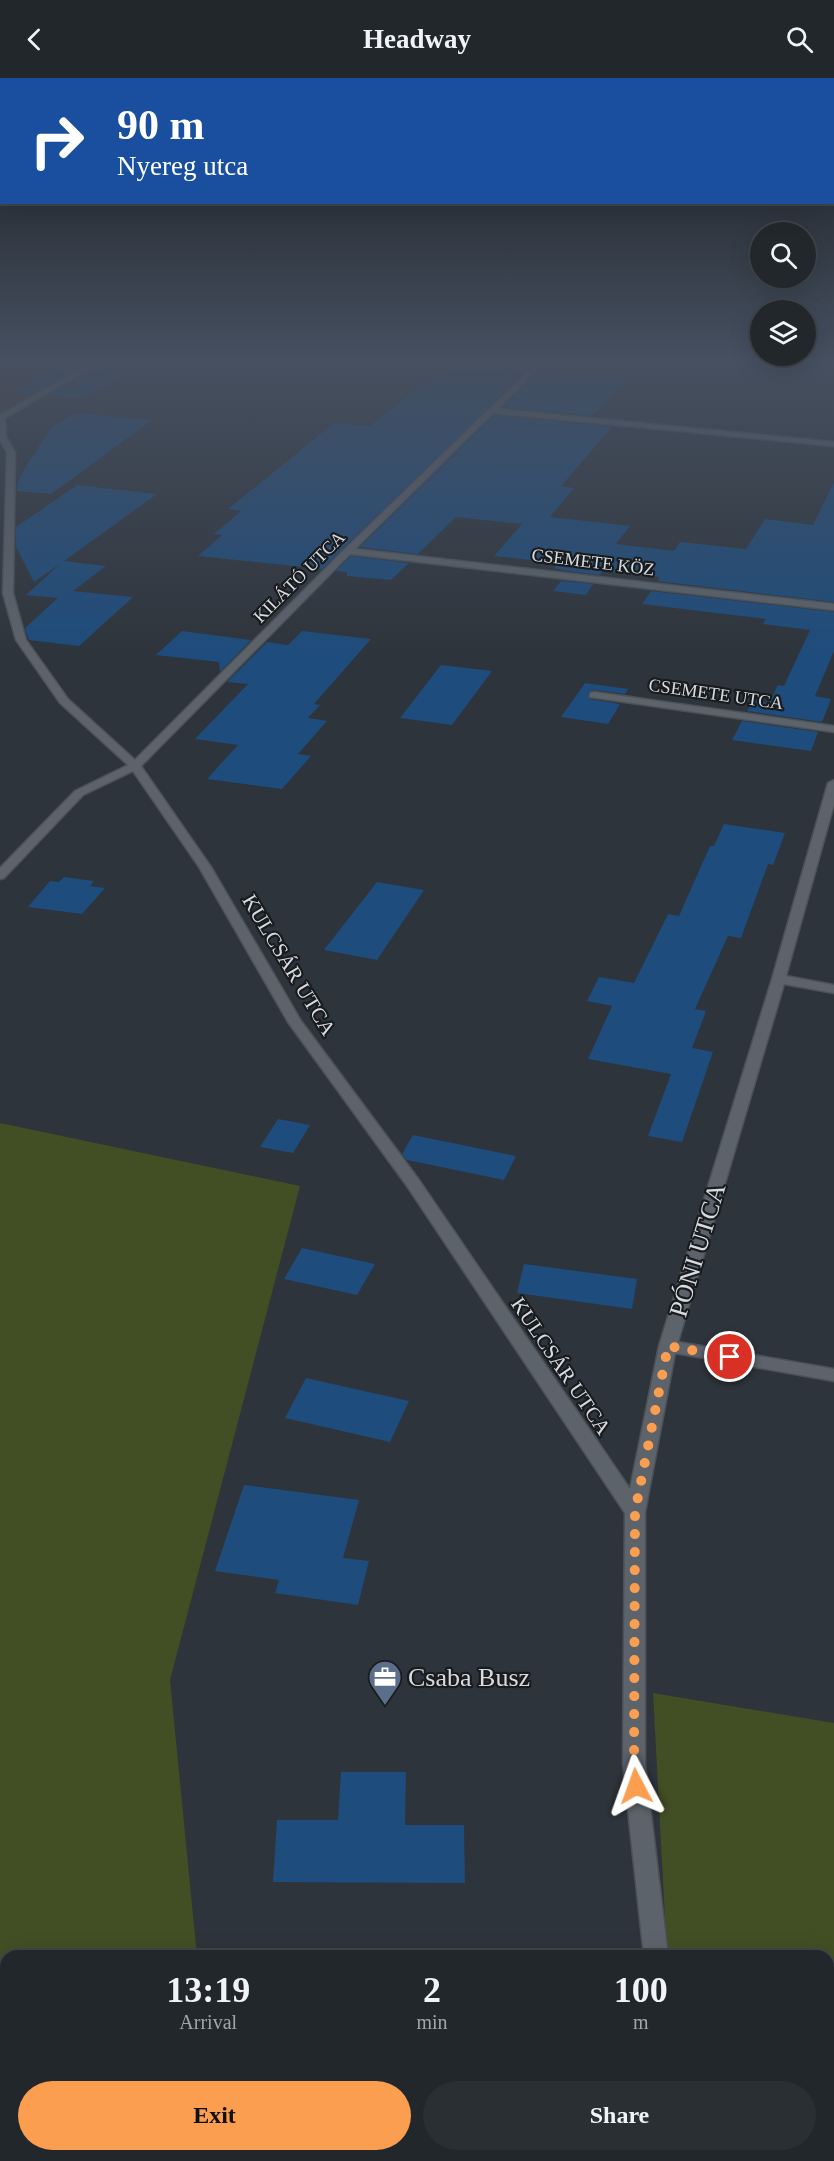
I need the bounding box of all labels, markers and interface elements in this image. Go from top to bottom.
icon: back [18,23,51,56]
icon: search [783,23,816,56]
text: Headway [363,24,471,54]
icon: right [18,102,96,180]
text: 90 m [117,102,205,148]
text: Nyereg utca [117,151,248,181]
map controls [750,222,816,366]
button: search [750,222,816,288]
button: layers [750,300,816,366]
street label: KILÁTÓ UTCA [249,527,349,627]
street label: CSEMETE KÖZ [530,545,656,579]
street label: CSEMETE UTCA [648,675,784,713]
street label: KULCSÁR UTCA [237,890,341,1041]
street label: PÓNI UTCA [663,1180,732,1320]
street label: KULCSÁR UTCA [506,1293,616,1440]
pin [704,1331,755,1382]
icon: arrive [713,1340,746,1373]
office icon: Csaba Busz [367,1659,403,1706]
place label: Csaba Busz [408,1663,530,1692]
position arrow [604,1754,668,1818]
text: 13:19 [166,1970,250,2010]
text: 2 [423,1970,441,2010]
text: 100 [614,1970,668,2010]
text: Arrival [179,2011,237,2033]
text: min [416,2011,448,2033]
text: m [633,2011,649,2033]
button: Exit [18,2081,411,2150]
button: Share [423,2081,816,2150]

